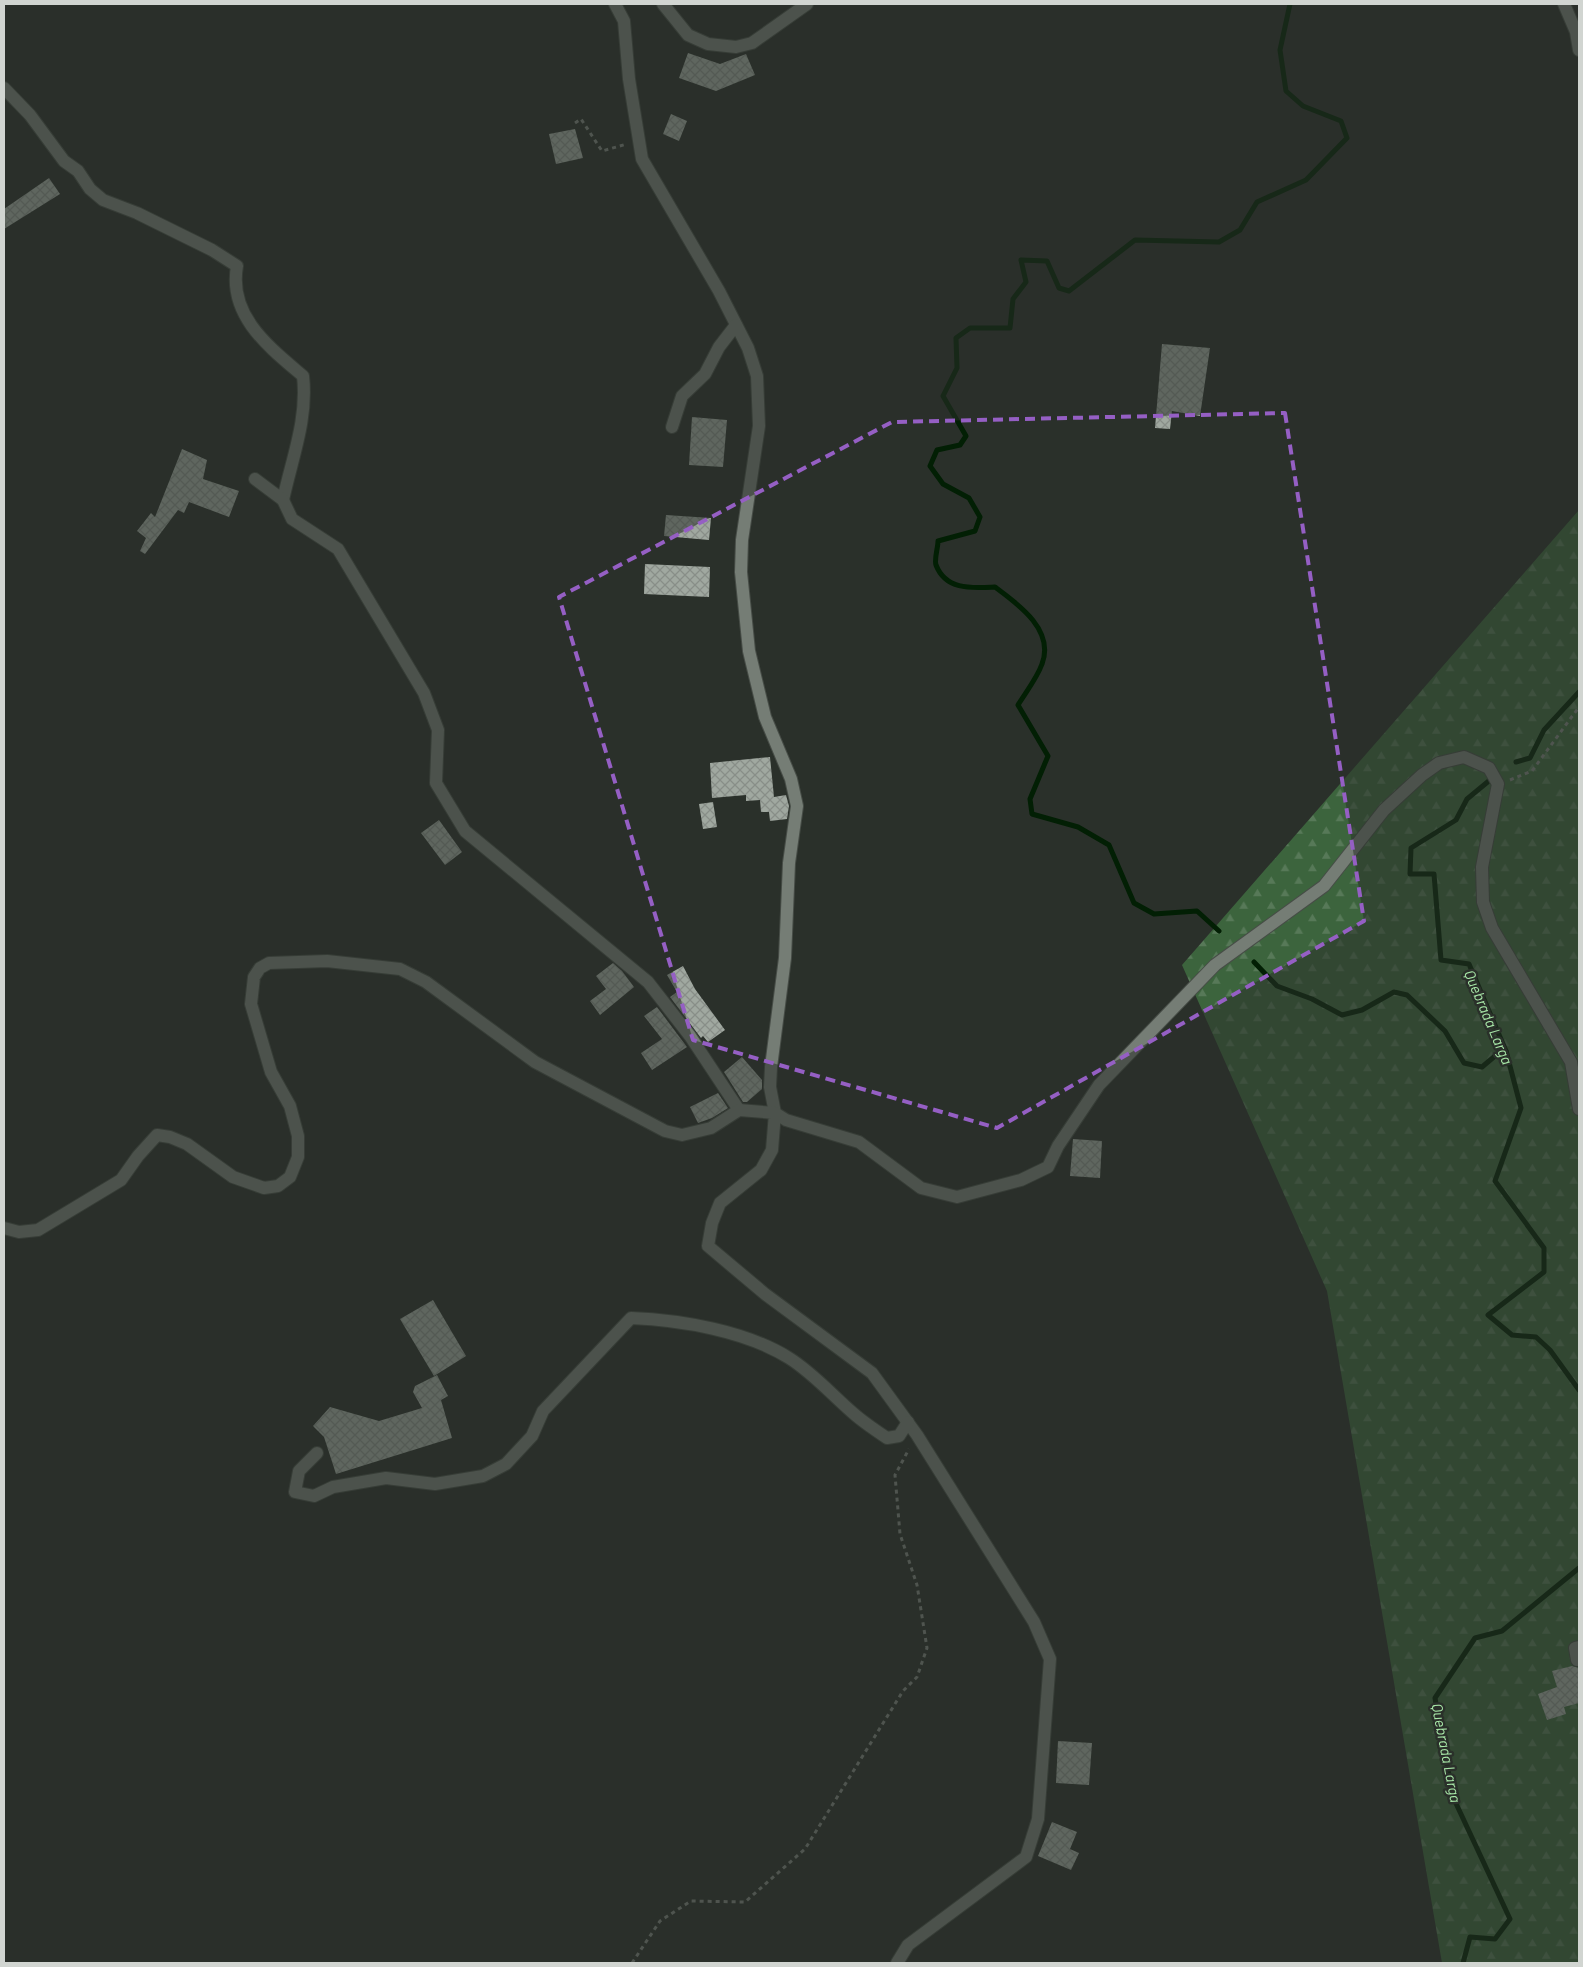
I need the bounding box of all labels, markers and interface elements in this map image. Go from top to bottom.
water label: Quebrada Larga [1461,967,1517,1067]
water label: Quebrada Larga [1429,1702,1465,1804]

